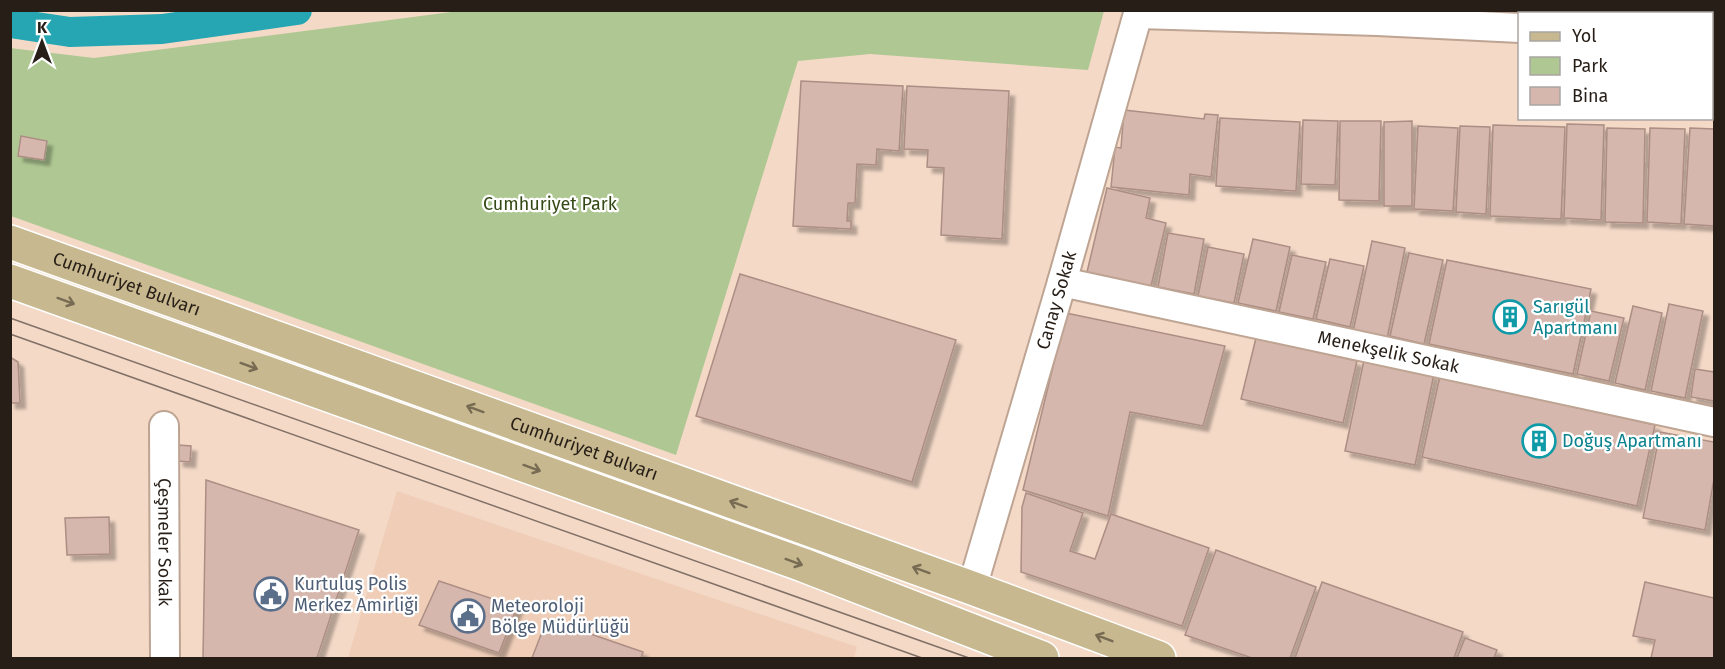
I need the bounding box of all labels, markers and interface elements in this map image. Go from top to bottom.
north arrow [12,12,72,72]
legend [1518,12,1713,120]
text: K [37,18,48,37]
text: Yol [1572,25,1597,47]
text: Park [1572,55,1608,77]
text: Bina [1572,85,1608,107]
park label: Cumhuriyet Park [483,193,618,215]
street label: Cumhuriyet Bulvarı [50,247,204,321]
street label: Canay Sokak [1032,248,1081,352]
one-way arrow [56,296,74,307]
place label: Sarıgül Apartmanı [1533,296,1618,339]
building icon: Sarıgül Apartmanı [1492,299,1528,335]
street label: Menekşelik Sokak [1316,326,1462,378]
one-way arrow [239,362,258,373]
one-way arrow [466,403,485,414]
street label: Cumhuriyet Bulvarı [507,412,661,485]
building icon: Doğuş Apartmanı [1521,423,1557,459]
place label: Doğuş Apartmanı [1562,430,1702,452]
one-way arrow [522,463,540,474]
street label: Çeşmeler Sokak [153,478,176,607]
one-way arrow [729,497,748,508]
one-way arrow [784,557,803,568]
one-way arrow [912,563,931,574]
place label: Kurtuluş Polis Merkez Amirliği [294,573,419,616]
public building icon: Kurtuluş Polis Merkez Amirliği [253,576,289,612]
place label: Meteoroloji Bölge Müdürlüğü [491,595,629,638]
public building icon: Meteoroloji Bölge Müdürlüğü [450,598,486,634]
one-way arrow [1095,632,1114,643]

